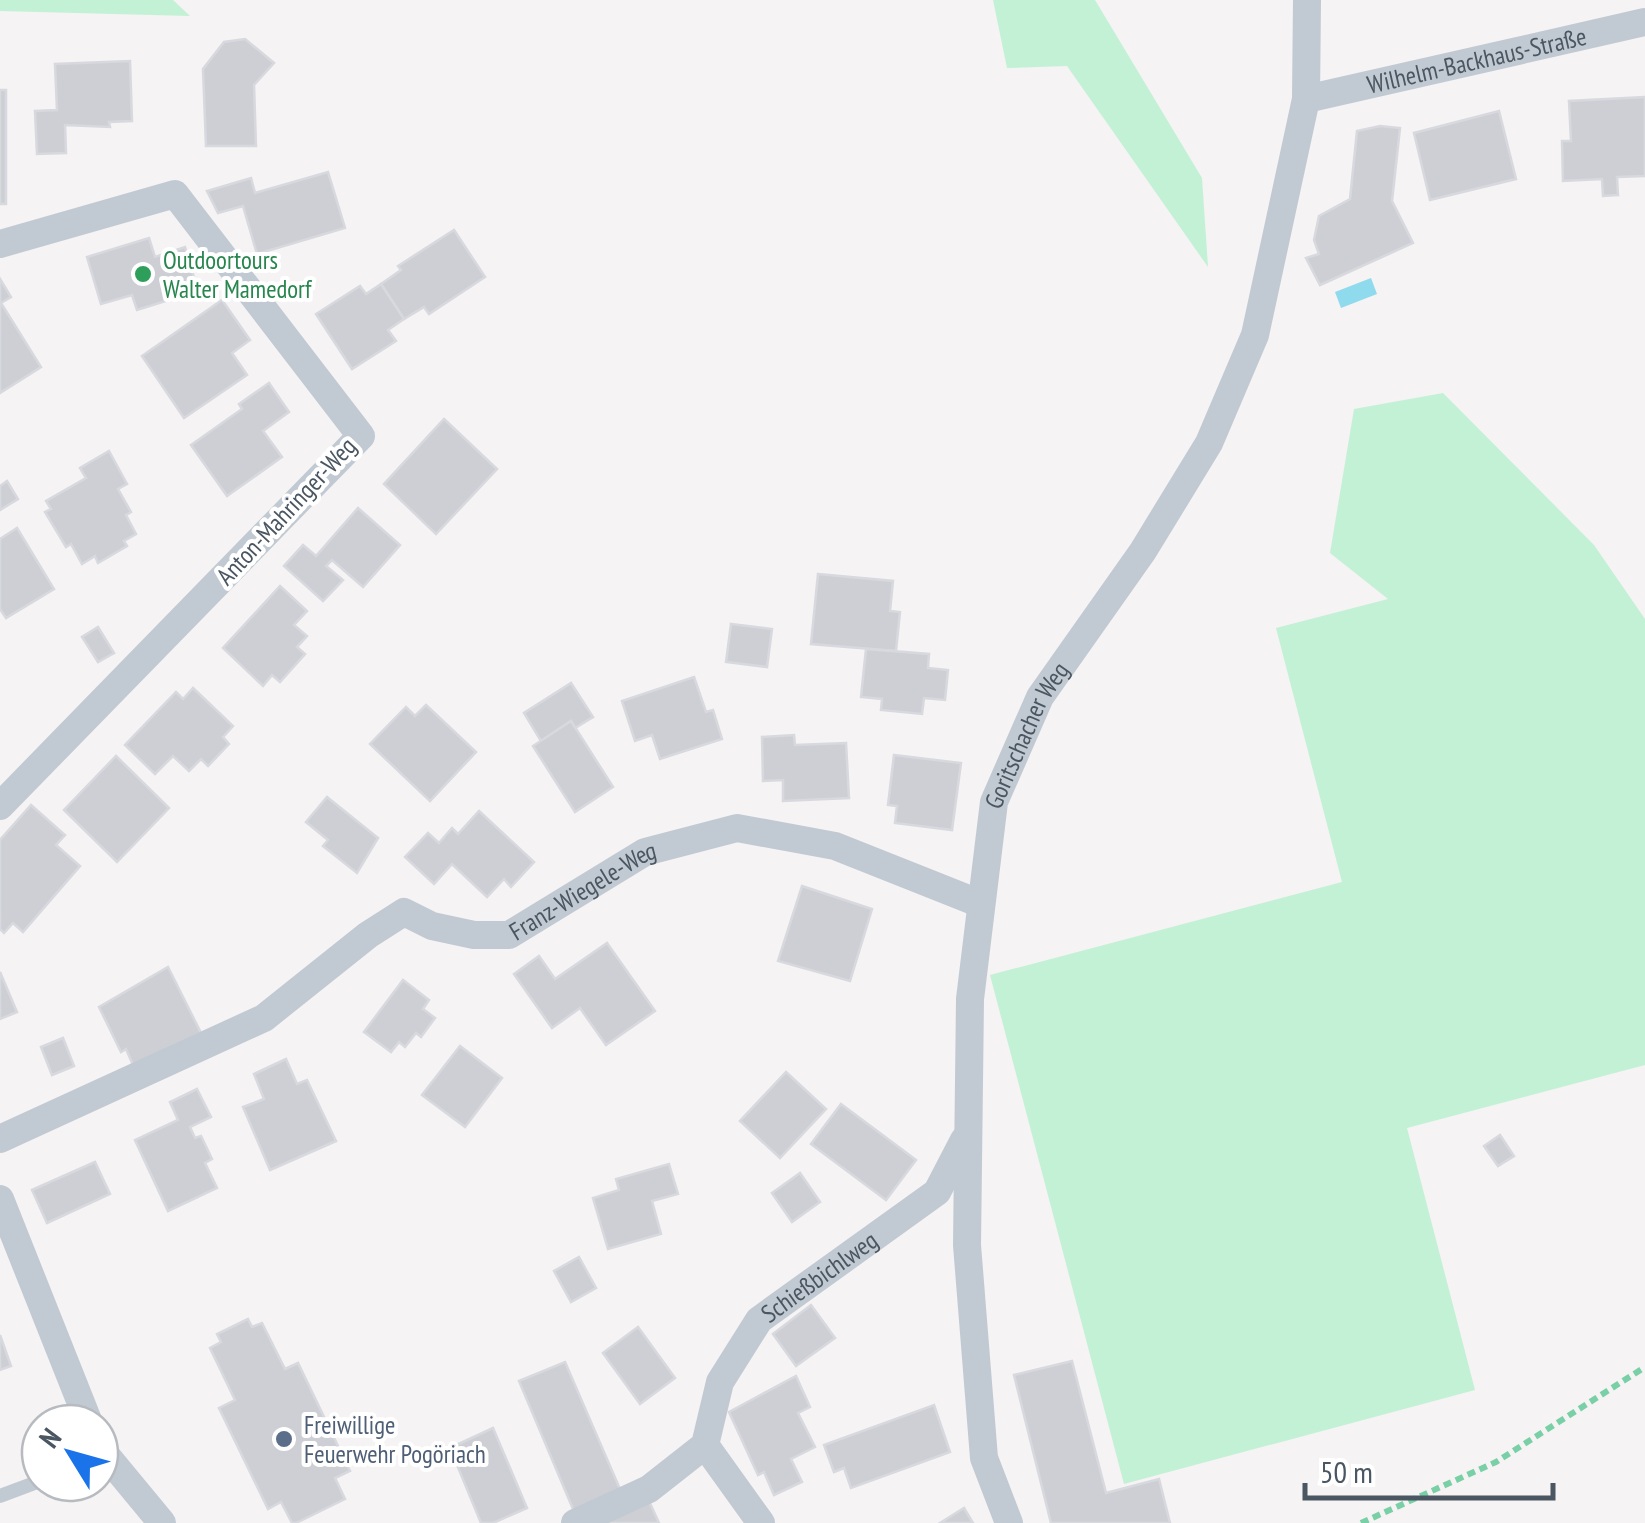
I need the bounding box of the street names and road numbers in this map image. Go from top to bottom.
street label: Wilhelm-Backhaus-Straße [1364,20,1589,101]
street label: Anton-Mahringer-Weg [209,430,363,592]
street label: Goritschacher Weg [977,656,1076,814]
street label: Franz-Wiegele-Weg [503,834,660,947]
street label: Schießbichlweg [755,1224,884,1329]

